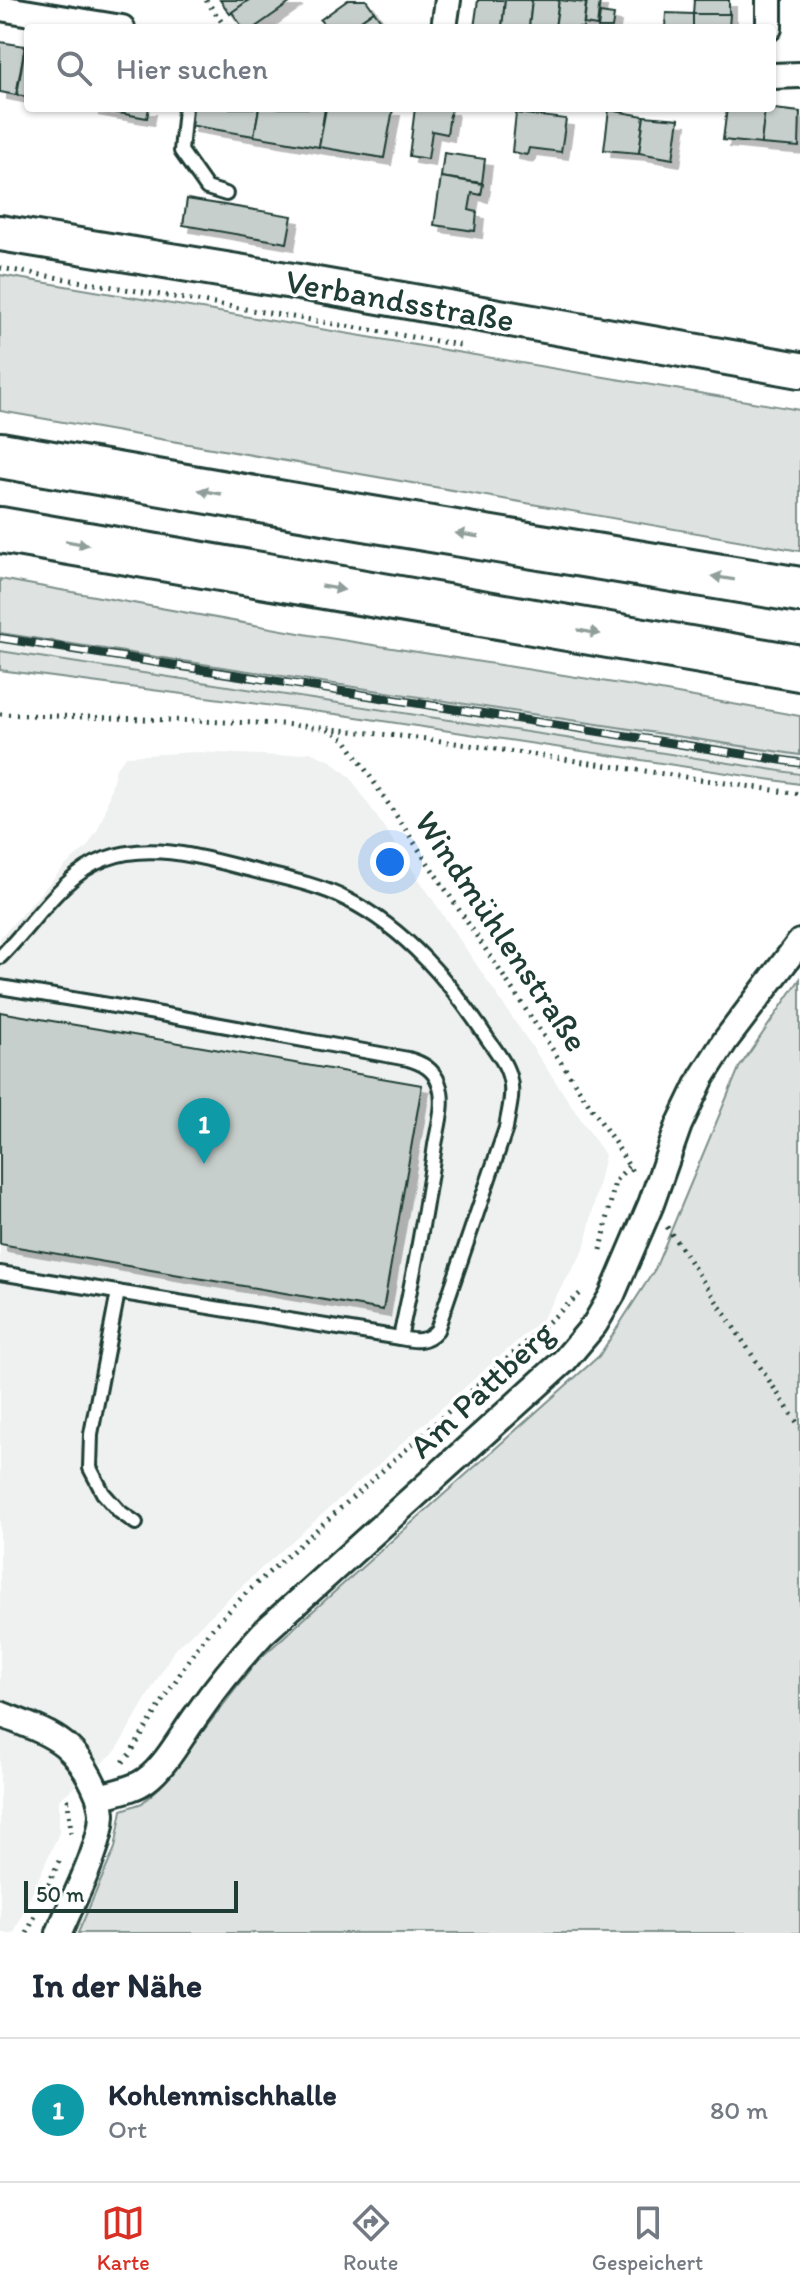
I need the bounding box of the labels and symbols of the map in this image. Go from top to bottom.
street label: Verbandsstraße [282,260,517,341]
one-way arrow [197,485,222,497]
one-way arrow [454,529,479,541]
one-way arrow [65,538,90,550]
one-way arrow [710,571,735,583]
one-way arrow [321,582,346,594]
one-way arrow [577,626,602,638]
street label: Windmühlenstraße [406,803,597,1059]
your location [370,842,410,882]
pin: 1 [178,1098,230,1164]
street label: Am Pattberg [400,1312,563,1467]
scale bar [24,1877,238,1913]

